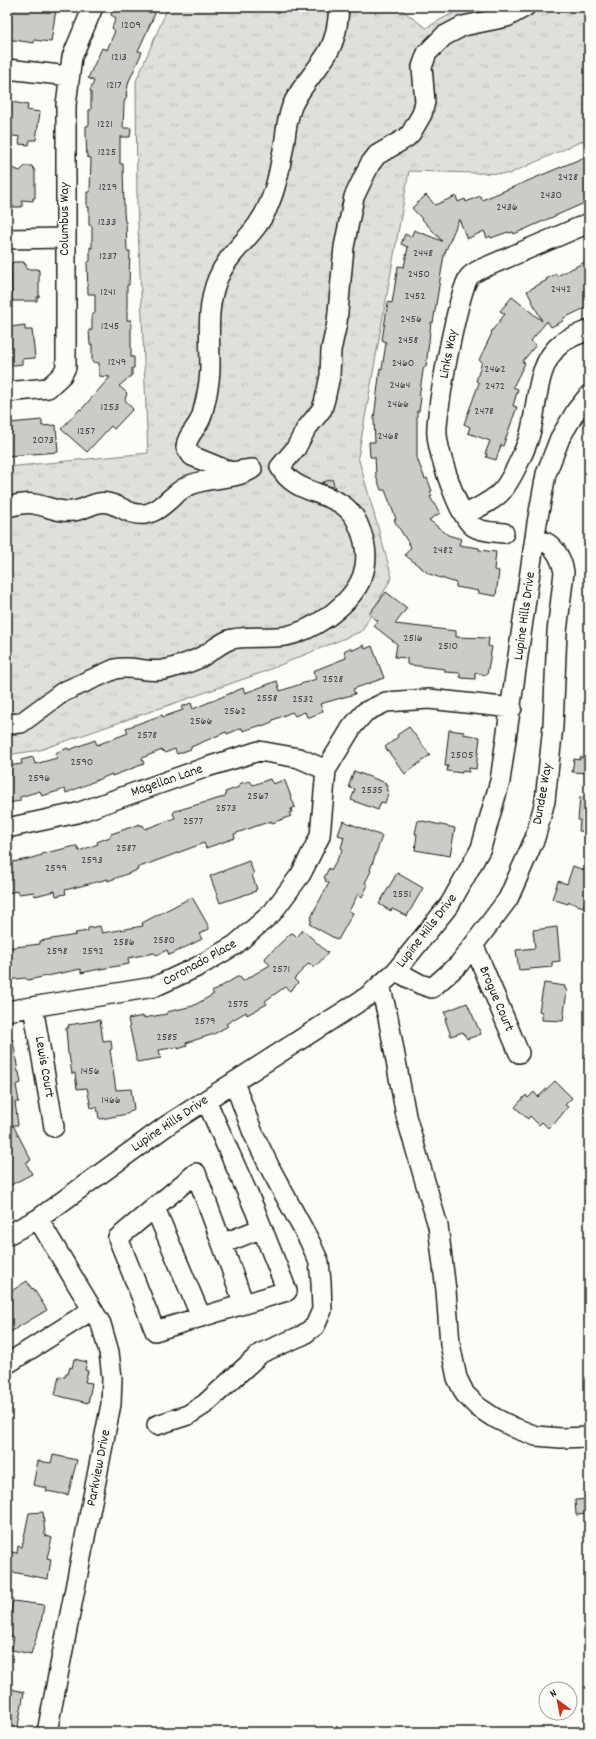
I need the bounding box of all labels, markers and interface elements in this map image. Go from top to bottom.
house number: 1209 [121,17,141,34]
house number: 1213 [111,49,127,66]
house number: 1217 [106,77,122,94]
house number: 1221 [97,116,113,133]
house number: 1225 [98,144,116,161]
house number: 2428 [558,169,578,186]
house number: 1229 [99,179,117,196]
street label: Columbus Way [55,182,75,256]
house number: 2430 [540,187,562,204]
house number: 2436 [496,199,518,216]
house number: 1233 [98,214,116,231]
house number: 2448 [413,245,433,262]
house number: 1237 [99,248,117,265]
house number: 2450 [408,266,430,283]
house number: 2442 [551,281,571,298]
house number: 1241 [100,284,116,301]
house number: 2452 [404,288,426,305]
house number: 2456 [400,311,422,328]
house number: 1245 [101,318,119,335]
street label: Links Way [434,327,464,380]
house number: 2458 [398,332,418,349]
house number: 1249 [108,354,126,371]
house number: 2460 [392,355,414,372]
house number: 2462 [484,361,506,378]
house number: 2464 [389,377,411,394]
house number: 2472 [485,378,505,395]
house number: 2466 [387,396,409,413]
house number: 1253 [101,399,119,416]
house number: 2478 [474,403,494,420]
house number: 1257 [77,423,95,440]
house number: 2468 [378,428,399,445]
house number: 2073 [32,432,54,449]
house number: 2482 [433,542,453,559]
street label: Lupine Hills Drive [509,570,541,662]
house number: 2516 [403,630,423,647]
house number: 2510 [438,638,458,655]
house number: 2528 [323,671,344,688]
house number: 2558 [256,690,278,707]
house number: 2532 [292,691,314,708]
house number: 2562 [224,703,246,720]
house number: 2566 [190,713,212,730]
house number: 2578 [137,727,157,744]
house number: 2505 [451,747,473,764]
house number: 2590 [71,754,93,771]
street label: Magellan Lane [128,759,206,803]
street label: Dundee Way [528,761,558,826]
house number: 2596 [28,770,50,787]
house number: 2535 [361,782,383,799]
house number: 2567 [247,788,269,805]
house number: 2573 [216,800,236,817]
house number: 2577 [183,813,203,830]
house number: 2587 [116,840,137,857]
house number: 2593 [81,852,103,869]
house number: 2599 [45,860,67,877]
house number: 2551 [393,886,411,903]
street label: Lupine Hills Drive [392,890,462,972]
house number: 2580 [153,932,175,949]
house number: 2586 [113,934,135,951]
street label: Coronado Place [159,934,241,992]
house number: 2598 [46,943,68,960]
house number: 2592 [82,943,104,960]
house number: 2571 [272,961,290,978]
street label: Brogue Court [473,963,519,1035]
house number: 2575 [228,996,248,1013]
house number: 2579 [195,1013,215,1030]
house number: 2585 [156,1029,178,1046]
street label: Lewis Court [29,1035,59,1099]
house number: 1456 [80,1063,100,1080]
street label: Lupine Hills Drive [127,1091,213,1157]
house number: 1466 [101,1092,121,1109]
street label: Parkview Drive [82,1428,116,1508]
north arrow [538,1681,578,1721]
text: N [547,1686,561,1702]

